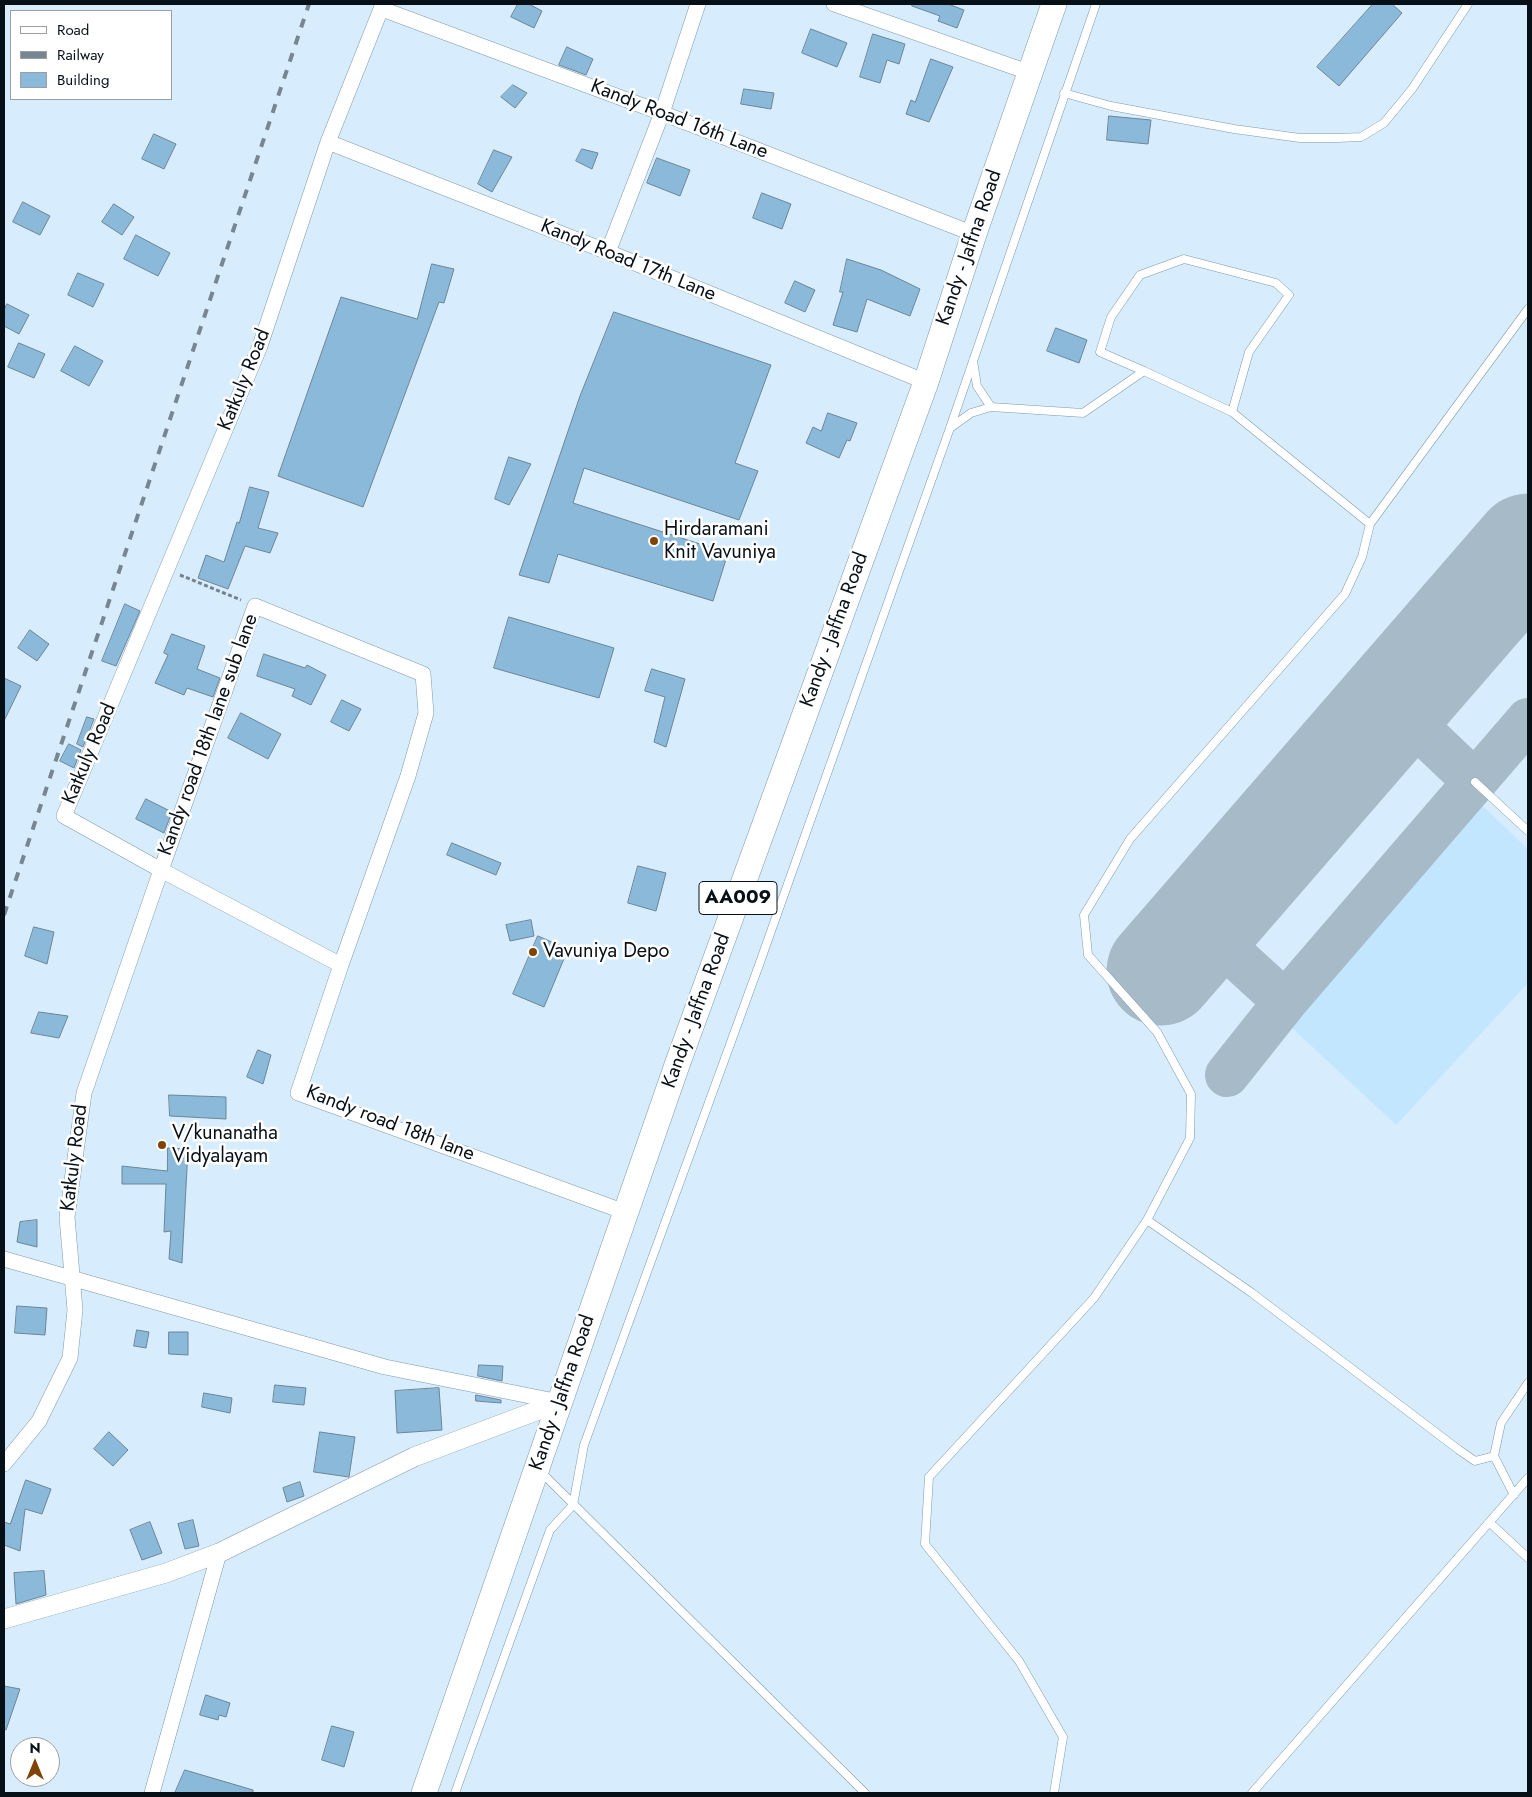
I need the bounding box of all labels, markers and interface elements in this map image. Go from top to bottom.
legend [10,10,172,100]
text: Road [57,19,89,41]
text: Railway [57,44,104,66]
text: Building [57,69,109,91]
street label: Kandy Road 16th Lane [587,75,771,165]
street label: Kandy - Jaffna Road [932,167,1008,329]
street label: Kandy Road 17th Lane [537,215,719,307]
street label: Katkuly Road [214,326,276,434]
place label: Hirdaramani Knit Vavuniya [664,518,776,565]
marker: Hirdaramani Knit Vavuniya [648,535,660,547]
street label: Kandy - Jaffna Road [796,549,874,711]
street label: Kandy road 18th lane sub lane [154,611,264,859]
street label: Katkuly Road [58,700,122,808]
road number: AA009 [699,881,777,914]
street label: Kandy - Jaffna Road [658,930,736,1092]
place label: Vavuniya Depo [543,940,669,964]
marker: Vavuniya Depo [527,946,539,958]
street label: Kandy road 18th lane [302,1081,478,1167]
street label: Katkuly Road [57,1103,93,1213]
place label: V/kunanatha Vidyalayam [172,1122,278,1169]
marker: V/kunanatha Vidyalayam [156,1139,168,1151]
street label: Kandy - Jaffna Road [525,1312,601,1474]
north arrow [10,1737,60,1787]
text: N [29,1738,41,1758]

